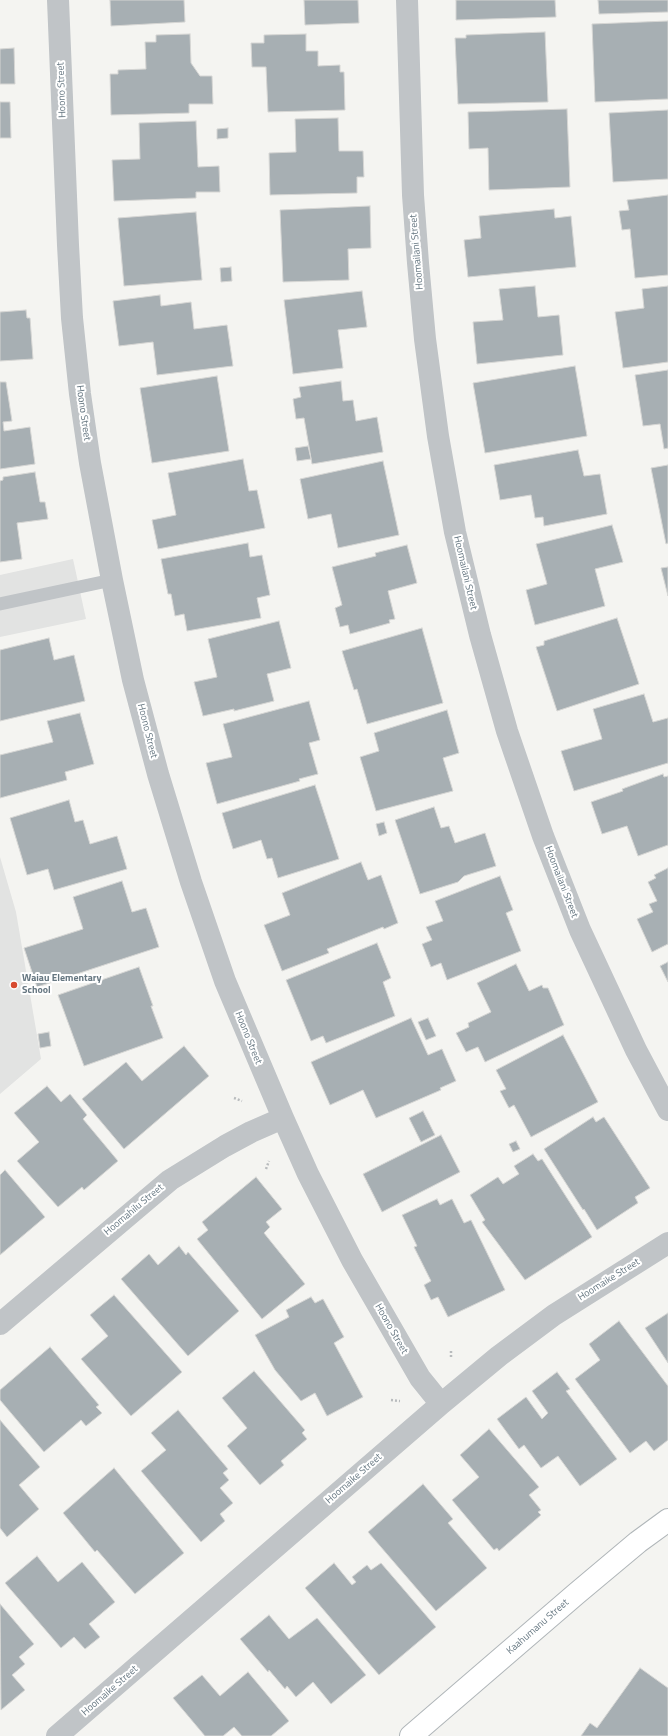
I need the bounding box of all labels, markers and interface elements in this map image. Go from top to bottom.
street label: Hoono Street [55,62,69,118]
street label: Hoomailani Street [408,214,426,290]
street label: Hoono Street [73,384,93,442]
street label: Hoomailani Street [451,535,479,611]
street label: Hoono Street [134,702,160,760]
street label: Hoomailani Street [542,845,580,919]
place label: Waiau Elementary School [22,973,102,996]
marker: Waiau Elementary School [9,980,19,990]
street label: Hoono Street [232,1010,264,1066]
street label: Hoomahilu Street [102,1182,166,1238]
street label: Hoomaike Street [576,1256,642,1304]
street label: Hoono Street [372,1302,410,1356]
street label: Hoomaike Street [323,1451,385,1507]
street label: Kaahumanu Street [504,1597,572,1657]
street label: Hoomaike Street [79,1663,141,1719]

